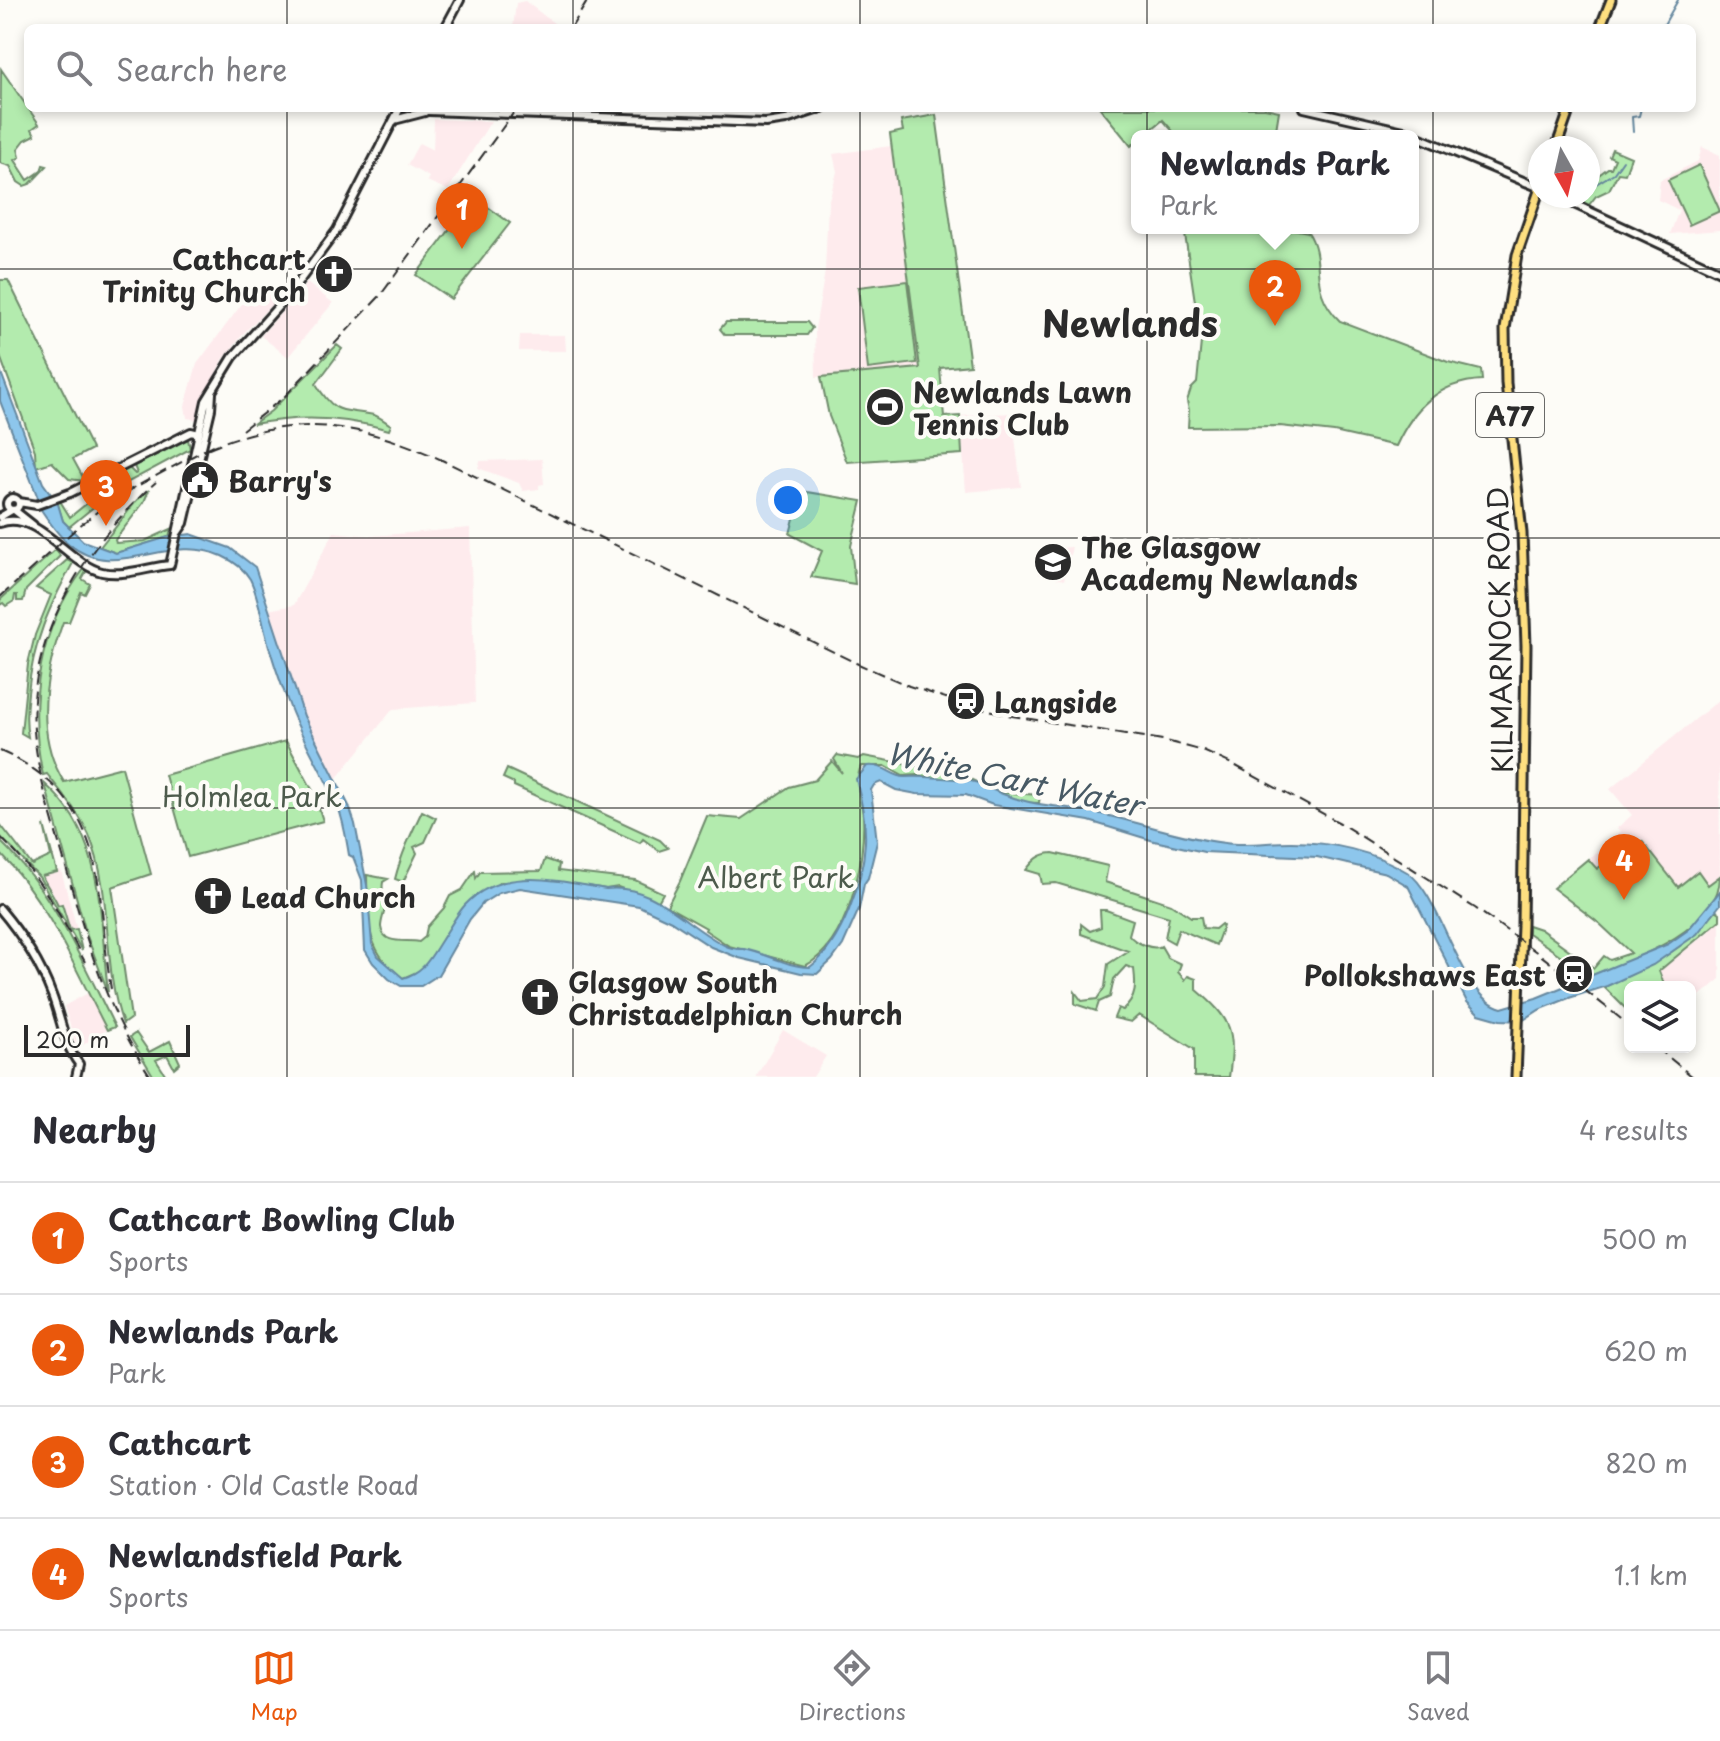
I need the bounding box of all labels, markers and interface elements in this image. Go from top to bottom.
search box [24,24,1696,112]
icon: search [52,46,96,90]
text: Search here [116,46,288,91]
popup [1131,130,1419,234]
north arrow [1528,136,1600,208]
text: Newlands Park [1160,140,1390,185]
pin: 1 [436,183,488,249]
text: Park [1160,185,1218,224]
place label: Cathcart Trinity Church [102,237,306,312]
church icon: Cathcart Trinity Church [313,253,355,295]
pin: 2 [1249,260,1301,326]
district label: Newlands [1042,295,1218,349]
place label: Newlands Lawn Tennis Club [913,370,1132,445]
sports icon: Newlands Lawn Tennis Club [864,386,906,428]
road number: A77 [1476,393,1544,437]
public building icon: Barry's [179,459,221,501]
place label: Barry's [228,459,332,502]
pin: 3 [80,460,132,526]
your location [768,480,808,520]
street label: KILMARNOCK ROAD [1475,486,1523,774]
place label: The Glasgow Academy Newlands [1080,525,1358,600]
school or university icon: The Glasgow Academy Newlands [1032,541,1074,583]
station icon: Langside [945,680,987,722]
place label: Langside [994,680,1117,723]
water label: White Cart Water [883,729,1151,828]
park label: Holmlea Park [162,774,342,817]
pin: 4 [1598,834,1650,900]
park label: Albert Park [698,855,854,898]
church icon: Lead Church [192,875,234,917]
place label: Lead Church [241,875,416,918]
place label: Pollokshaws East [1304,953,1546,996]
station icon: Pollokshaws East [1553,953,1595,995]
place label: Glasgow South Christadelphian Church [568,960,903,1035]
church icon: Glasgow South Christadelphian Church [519,976,561,1018]
map controls [1624,981,1696,1053]
button: layers [1624,981,1696,1053]
scale bar [24,1021,190,1057]
text: 200 m [36,1022,109,1055]
text: Nearby [32,1103,157,1155]
text: 4 results [1579,1110,1688,1149]
text: Cathcart Bowling Club [108,1196,455,1241]
text: 1 [52,1219,64,1258]
text: 500 m [1601,1219,1688,1258]
text: Sports [108,1241,188,1280]
text: Newlands Park [108,1308,338,1353]
text: 2 [49,1331,67,1370]
text: 620 m [1604,1331,1688,1370]
text: Park [108,1353,166,1392]
text: Cathcart [108,1420,252,1465]
text: 3 [49,1443,67,1482]
text: 820 m [1606,1443,1688,1482]
text: Station · Old Castle Road [108,1465,419,1504]
text: Newlandsfield Park [108,1532,402,1577]
text: 4 [49,1555,67,1594]
text: 1.1 km [1614,1555,1688,1594]
text: Sports [108,1577,188,1616]
tab: Map [251,1646,298,1727]
tab: Directions [799,1646,906,1727]
tab: Saved [1407,1646,1469,1727]

